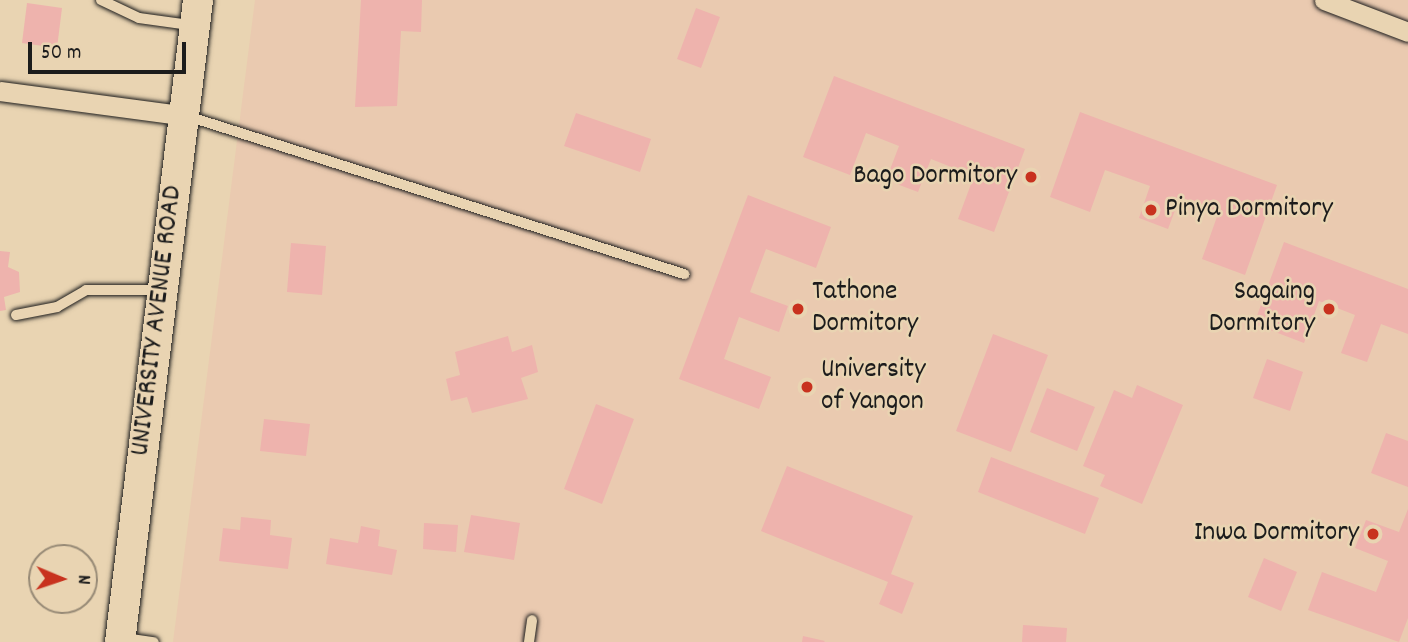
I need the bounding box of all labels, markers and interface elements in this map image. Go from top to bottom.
scale bar [32,28,189,72]
text: 50 m [41,39,81,69]
place label: Bago Dormitory [853,160,1017,194]
marker: Bago Dormitory [1023,169,1039,185]
street label: UNIVERSITY AVENUE ROAD [125,184,191,458]
place label: Pinya Dormitory [1165,193,1333,227]
marker: Pinya Dormitory [1143,202,1159,218]
place label: Tathone Dormitory [812,276,918,342]
place label: Sagaing Dormitory [1209,276,1315,342]
marker: Tathone Dormitory [790,301,806,317]
marker: Sagaing Dormitory [1321,301,1337,317]
place label: University of Yangon [821,354,926,420]
marker: University of Yangon [799,379,815,395]
place label: Inwa Dormitory [1194,517,1359,551]
marker: Inwa Dormitory [1365,526,1381,542]
north arrow [28,544,98,614]
text: N [69,575,96,585]

